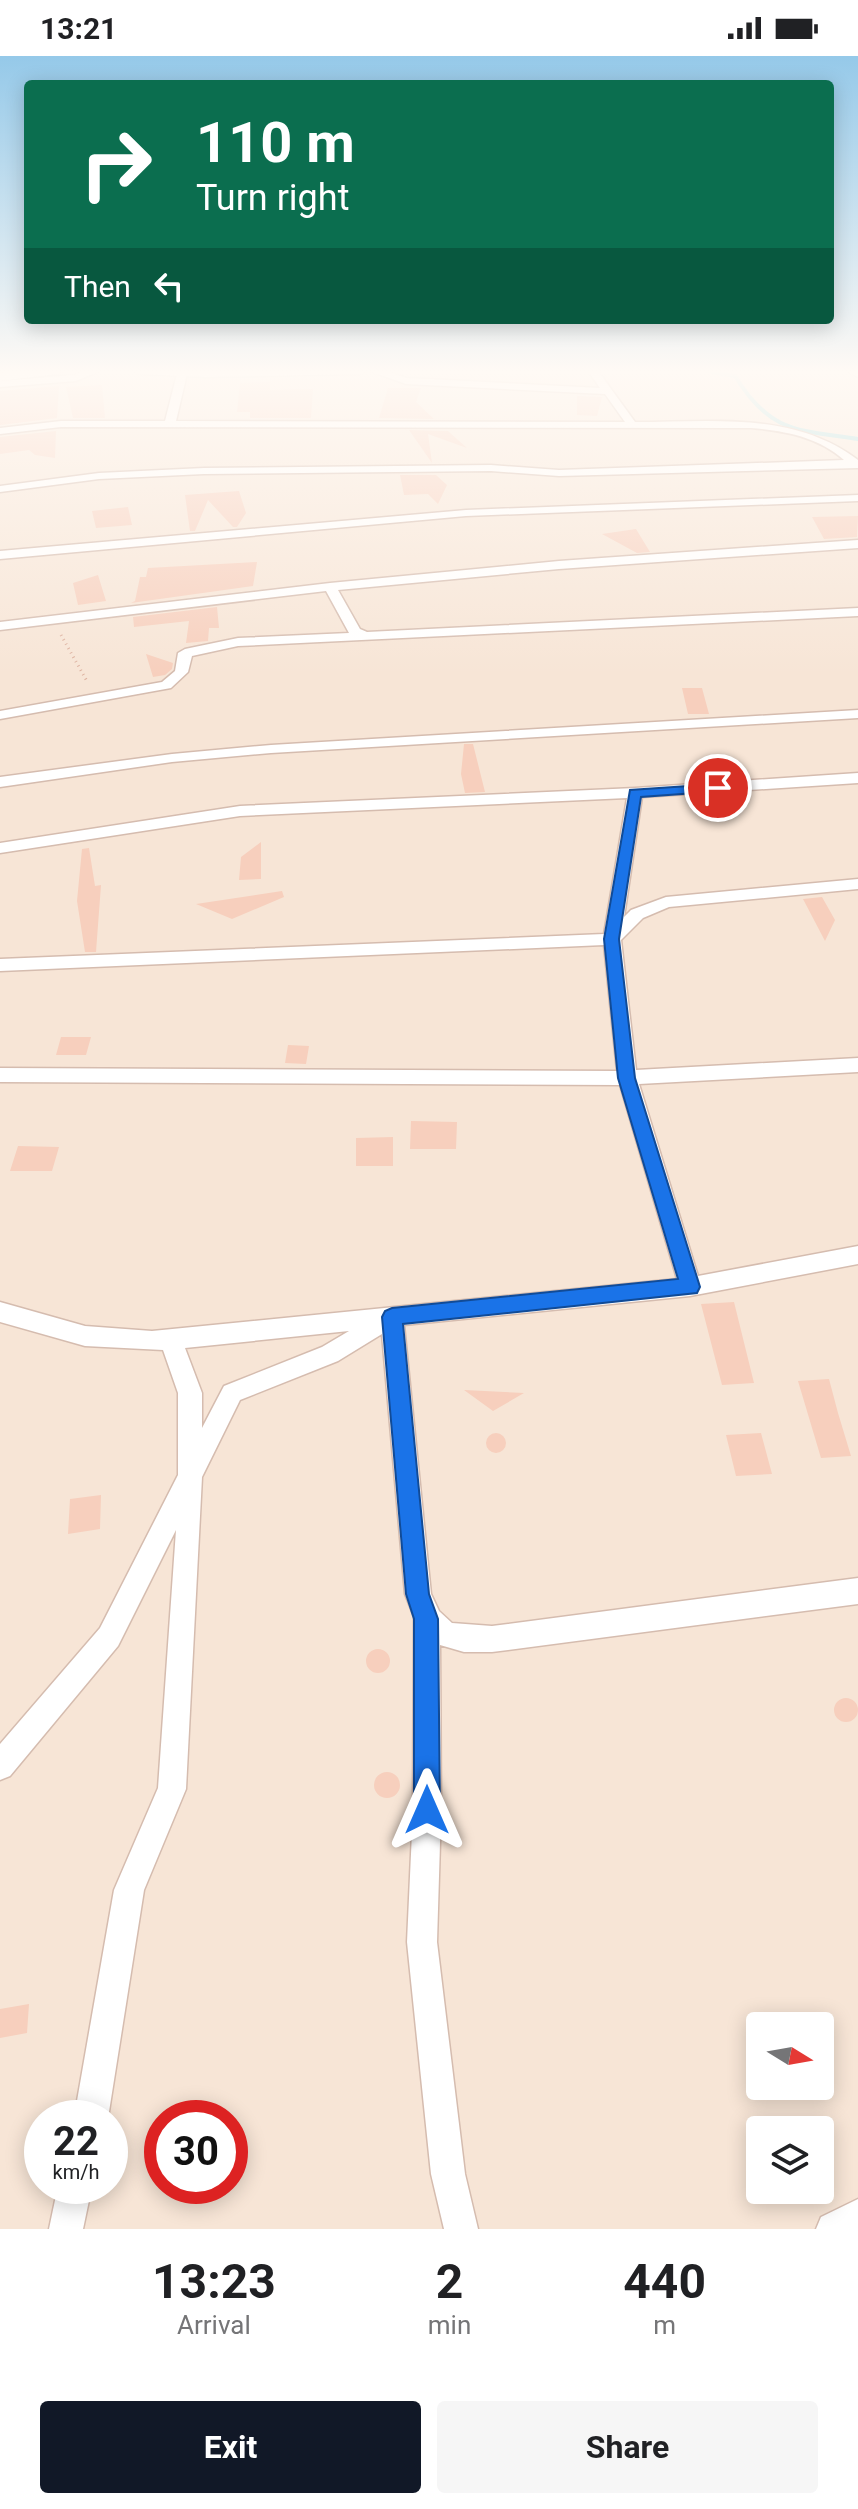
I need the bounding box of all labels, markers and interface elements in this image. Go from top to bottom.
text: 13:21 [40,11,117,46]
text: 110 m [196,110,355,176]
icon: right [64,112,168,216]
text: Turn right [196,177,349,219]
icon: left [147,264,191,308]
text: Then [64,269,131,304]
pin [684,754,752,822]
icon: arrive [696,766,740,810]
position arrow [385,1768,469,1852]
north arrow [746,2012,834,2100]
map controls [746,2012,834,2204]
speed limit sign: 30 [144,2100,248,2204]
button: layers [746,2116,834,2204]
text: 22 [53,2118,99,2165]
text: km/h [53,2160,99,2184]
text: 13:23 [152,2253,276,2310]
text: 2 [436,2253,463,2310]
text: 440 [623,2253,706,2310]
text: Arrival [177,2310,251,2340]
text: min [428,2310,471,2340]
text: m [653,2310,676,2340]
button: Exit [40,2401,421,2493]
button: Share [437,2401,818,2493]

